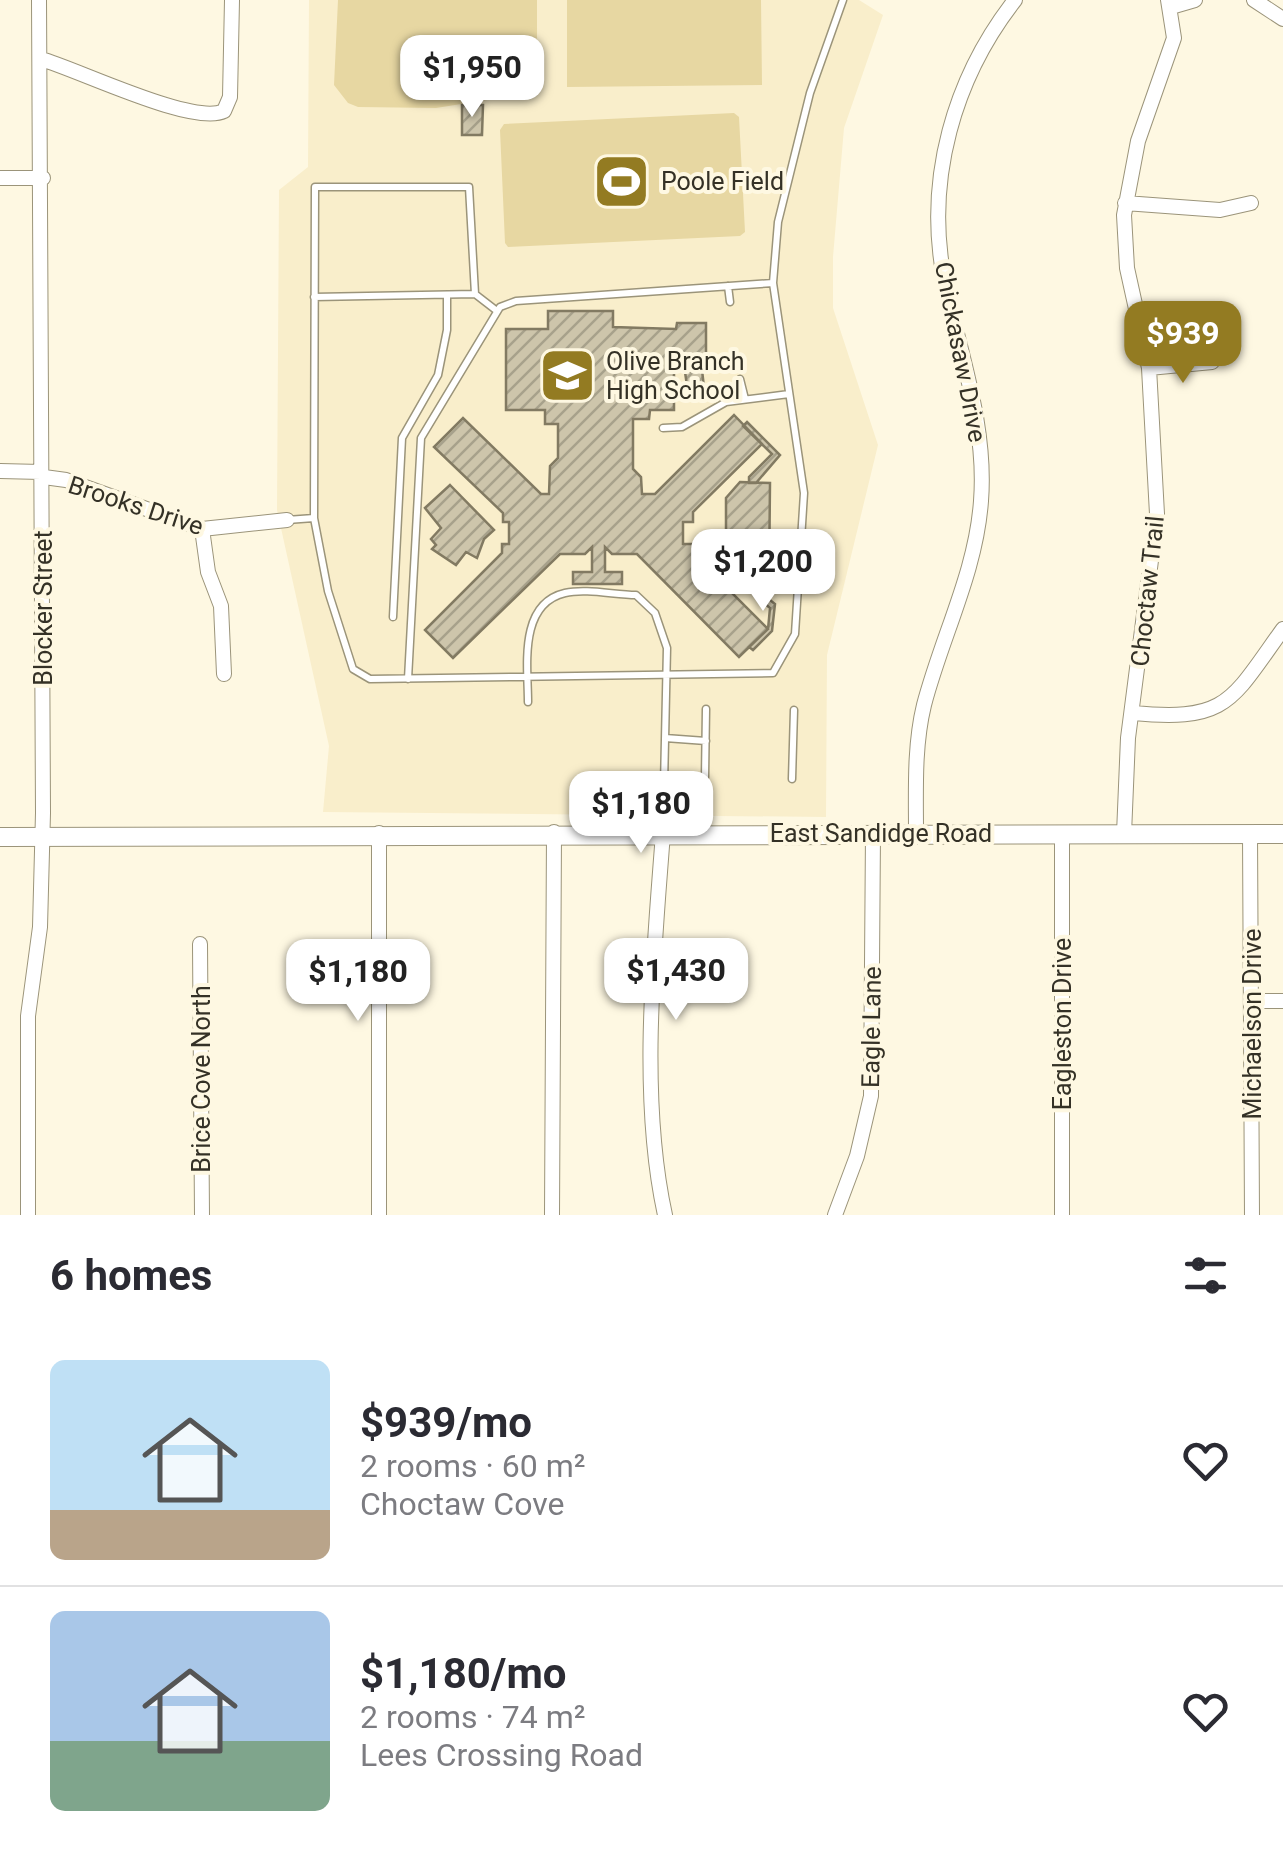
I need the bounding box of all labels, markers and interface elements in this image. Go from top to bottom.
pin: $1,950 [391,35,553,120]
text: $1,950 [422,48,522,86]
sports icon: Poole Field [592,151,652,211]
place label: Poole Field [661,167,784,196]
street label: Chickasaw Drive [929,259,992,445]
pin: $939 [1124,301,1242,386]
text: $939 [1146,314,1220,352]
school or university icon: Olive Branch High School [537,345,597,405]
place label: Olive Branch High School [606,347,745,405]
street label: Brooks Drive [65,470,207,541]
street label: Choctaw Trail [1125,514,1170,668]
pin: $1,200 [682,529,844,614]
street label: Blocker Street [29,530,58,686]
text: $1,200 [713,542,813,580]
pin: $1,180 [560,771,722,856]
text: $1,180 [591,784,691,822]
street label: East Sandidge Road [770,819,992,848]
street label: Michaelson Drive [1238,928,1267,1120]
pin: $1,430 [595,938,757,1023]
street label: Eagleston Drive [1048,938,1077,1110]
pin: $1,180 [277,939,439,1024]
text: $1,430 [626,951,726,989]
text: $1,180 [308,952,408,990]
street label: Eagle Lane [856,966,887,1088]
street label: Brice Cove North [187,985,216,1173]
icon: filters [1178,1248,1233,1303]
text: 6 homes [50,1251,212,1300]
text: $939/mo [360,1398,532,1447]
icon: home [130,1400,250,1520]
icon: heart [1178,1433,1233,1488]
text: 2 rooms · 60 m² [360,1447,585,1485]
text: Choctaw Cove [360,1485,564,1523]
text: $1,180/mo [360,1649,567,1698]
icon: home [130,1651,250,1771]
icon: heart [1178,1684,1233,1739]
text: 2 rooms · 74 m² [360,1698,585,1736]
text: Lees Crossing Road [360,1736,643,1774]

